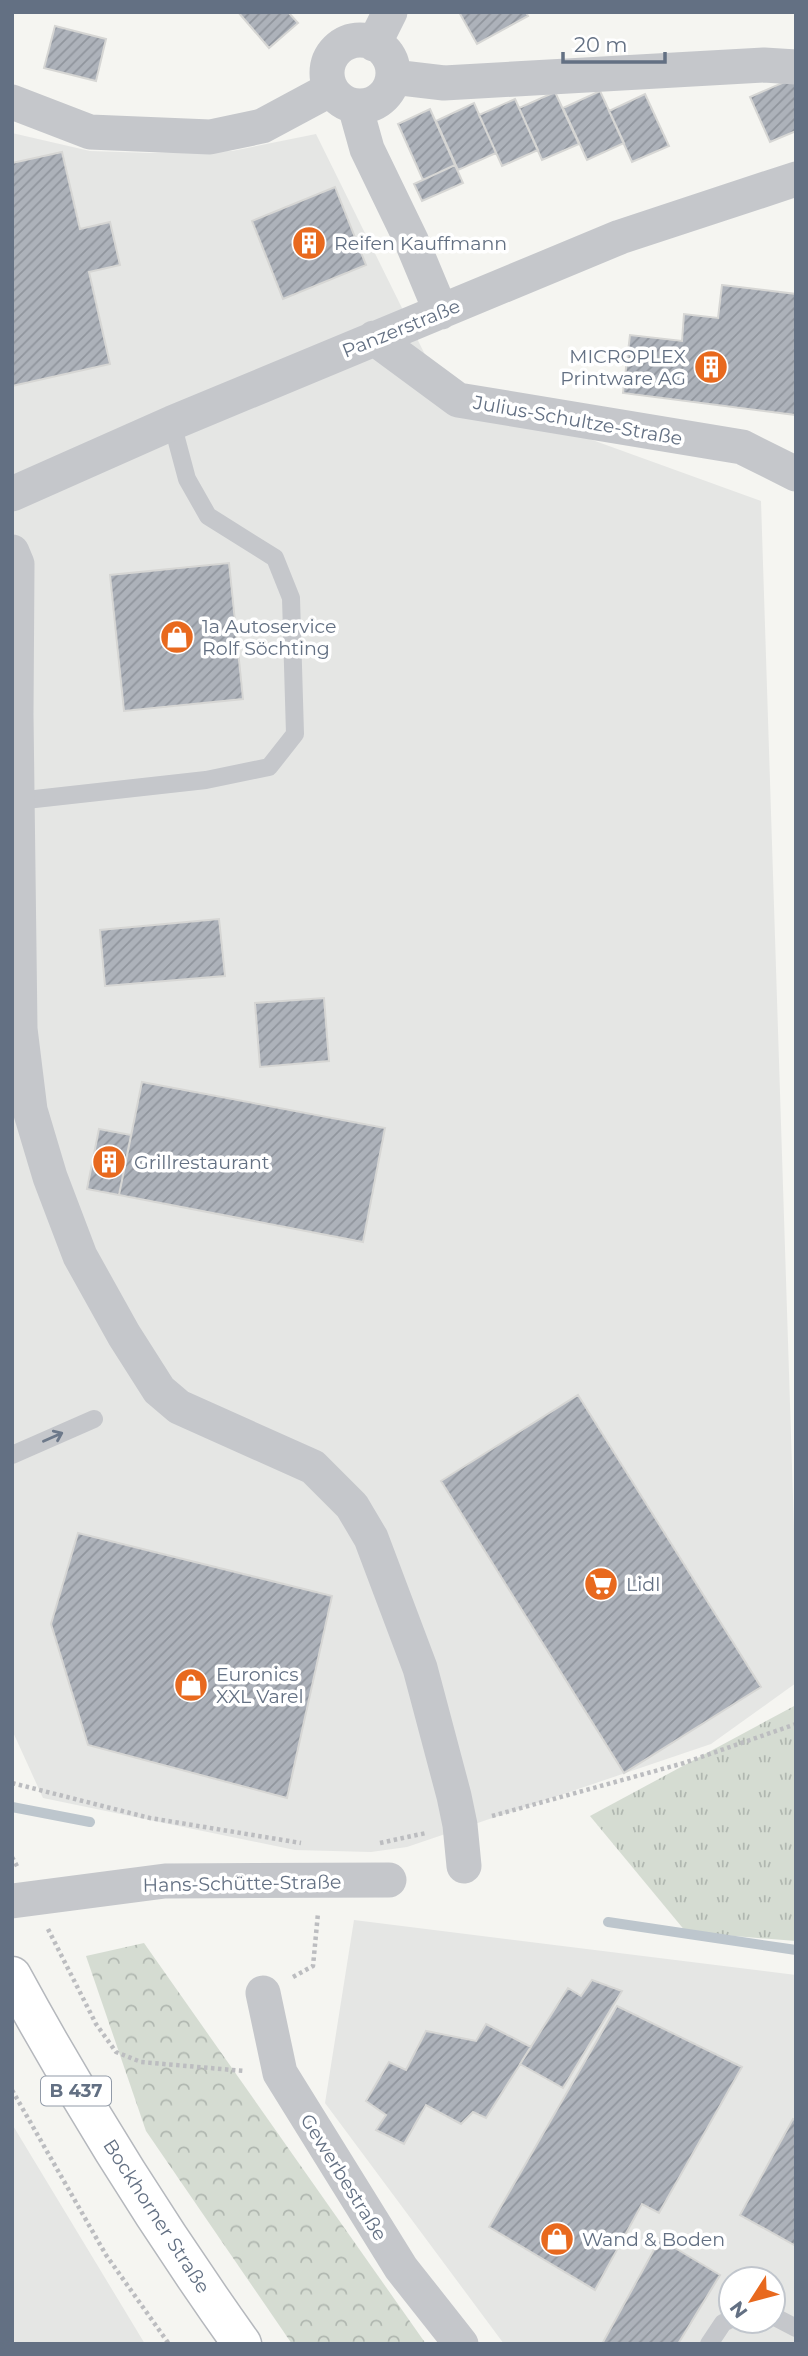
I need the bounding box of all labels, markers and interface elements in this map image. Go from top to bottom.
scale bar [563,21,664,65]
text: 20 m [574,32,628,57]
building icon: Reifen Kauffmann [290,224,328,262]
place label: Reifen Kauffmann [334,232,507,255]
street label: Panzerstraße [339,294,464,363]
place label: MICROPLEX Printware AG [560,345,687,390]
building icon: MICROPLEX Printware AG [692,348,730,386]
street label: Julius-Schultze-Straße [471,391,684,450]
place label: 1a Autoservice Rolf Söchting [202,615,337,660]
shop icon: 1a Autoservice Rolf Söchting [158,618,196,656]
building icon: Grillrestaurant [90,1143,128,1181]
place label: Grillrestaurant [134,1151,270,1174]
one-way arrow [42,1430,63,1443]
supermarket icon: Lidl [582,1565,620,1603]
place label: Lidl [626,1573,660,1596]
place label: Euronics XXL Varel [216,1663,304,1708]
shop icon: Euronics XXL Varel [172,1666,210,1704]
street label: Hans-Schütte-Straße [143,1870,341,1897]
road number: B 437 [41,2076,111,2106]
street label: Gewerbestraße [295,2110,392,2245]
street label: Bockhorner Straße [98,2135,215,2298]
shop icon: Wand & Boden [538,2220,576,2258]
place label: Wand & Boden [582,2228,725,2251]
north arrow [717,2265,787,2335]
text: N [725,2297,752,2323]

